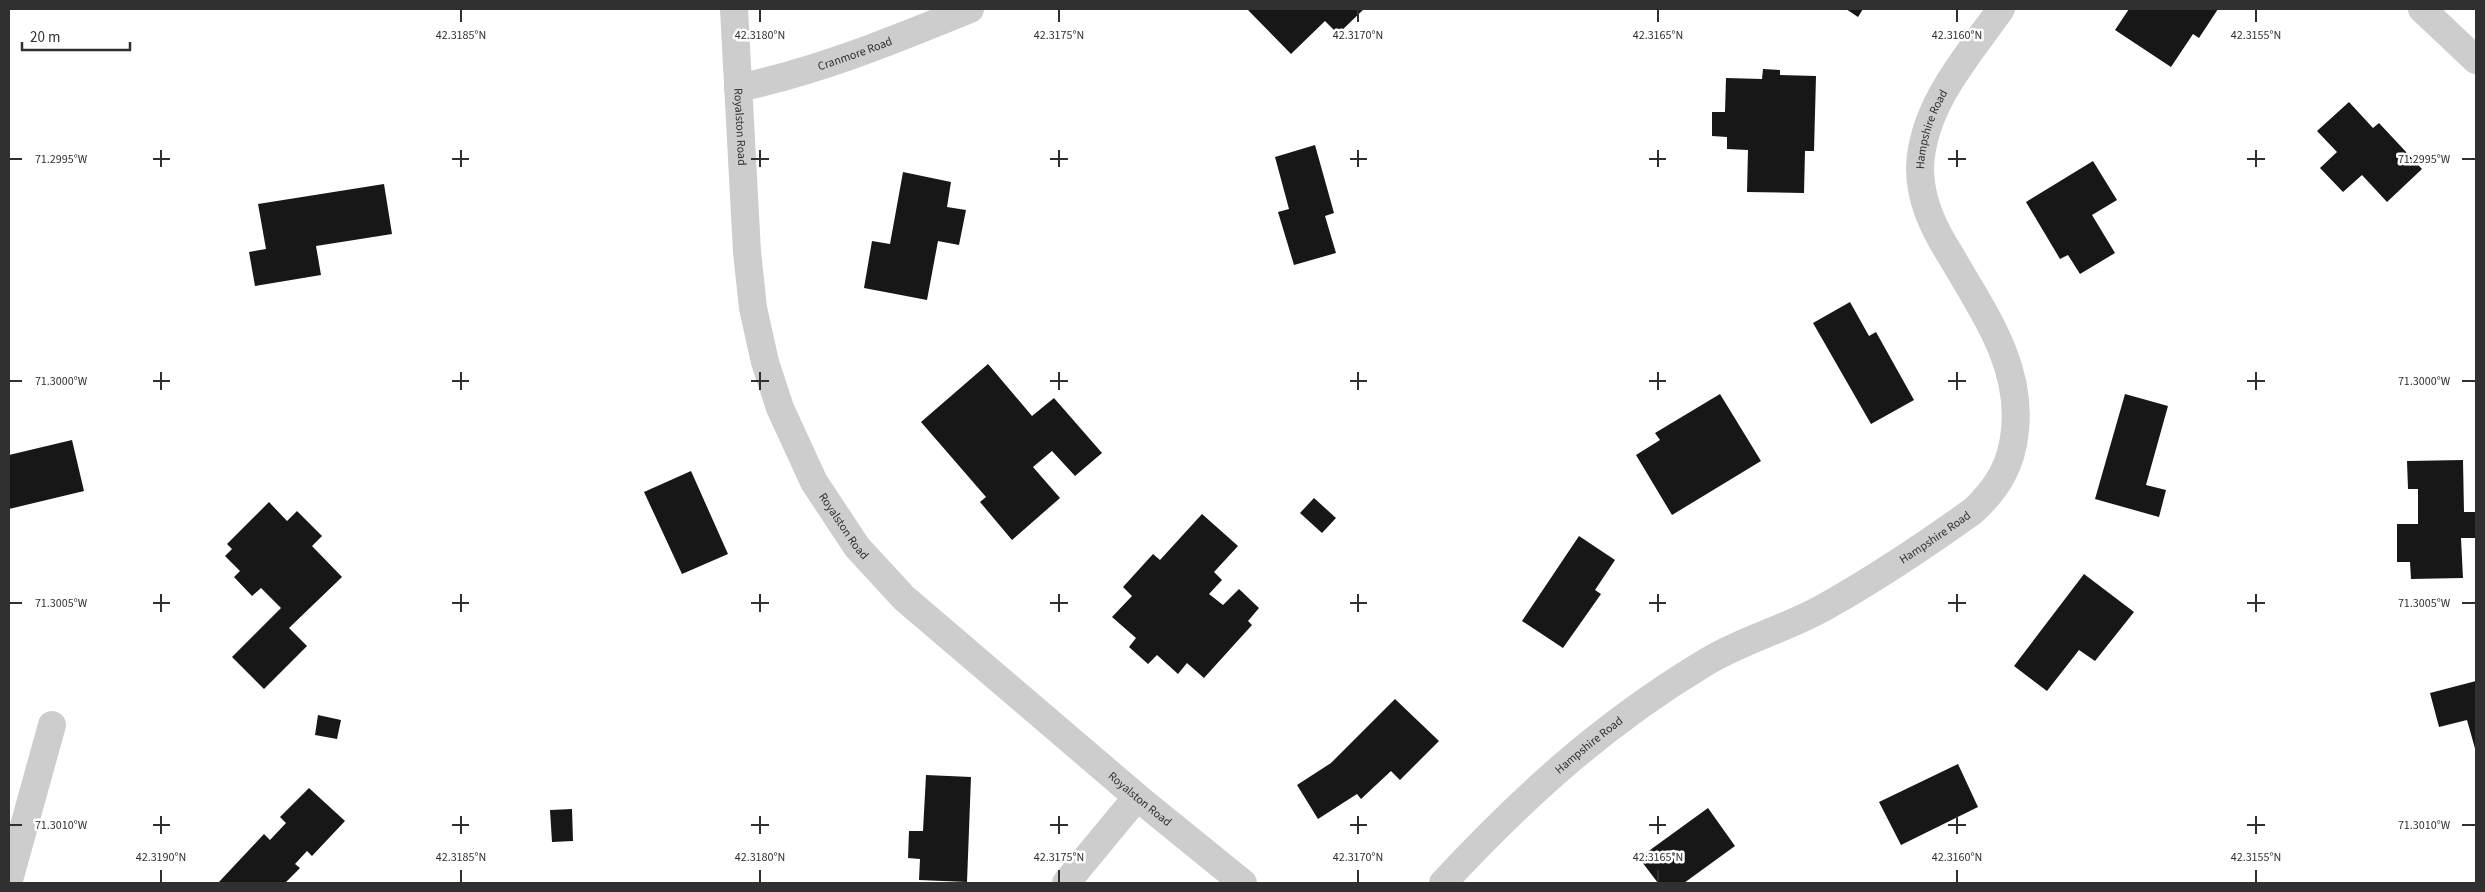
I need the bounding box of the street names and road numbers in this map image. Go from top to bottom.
street label: Cranmore Road [816,32,895,75]
street label: Hampshire Road [1911,86,1952,170]
street label: Royalston Road [730,88,751,166]
street label: Royalston Road [815,489,873,563]
street label: Hampshire Road [1896,507,1974,568]
street label: Hampshire Road [1551,712,1626,778]
street label: Royalston Road [1105,768,1175,830]

